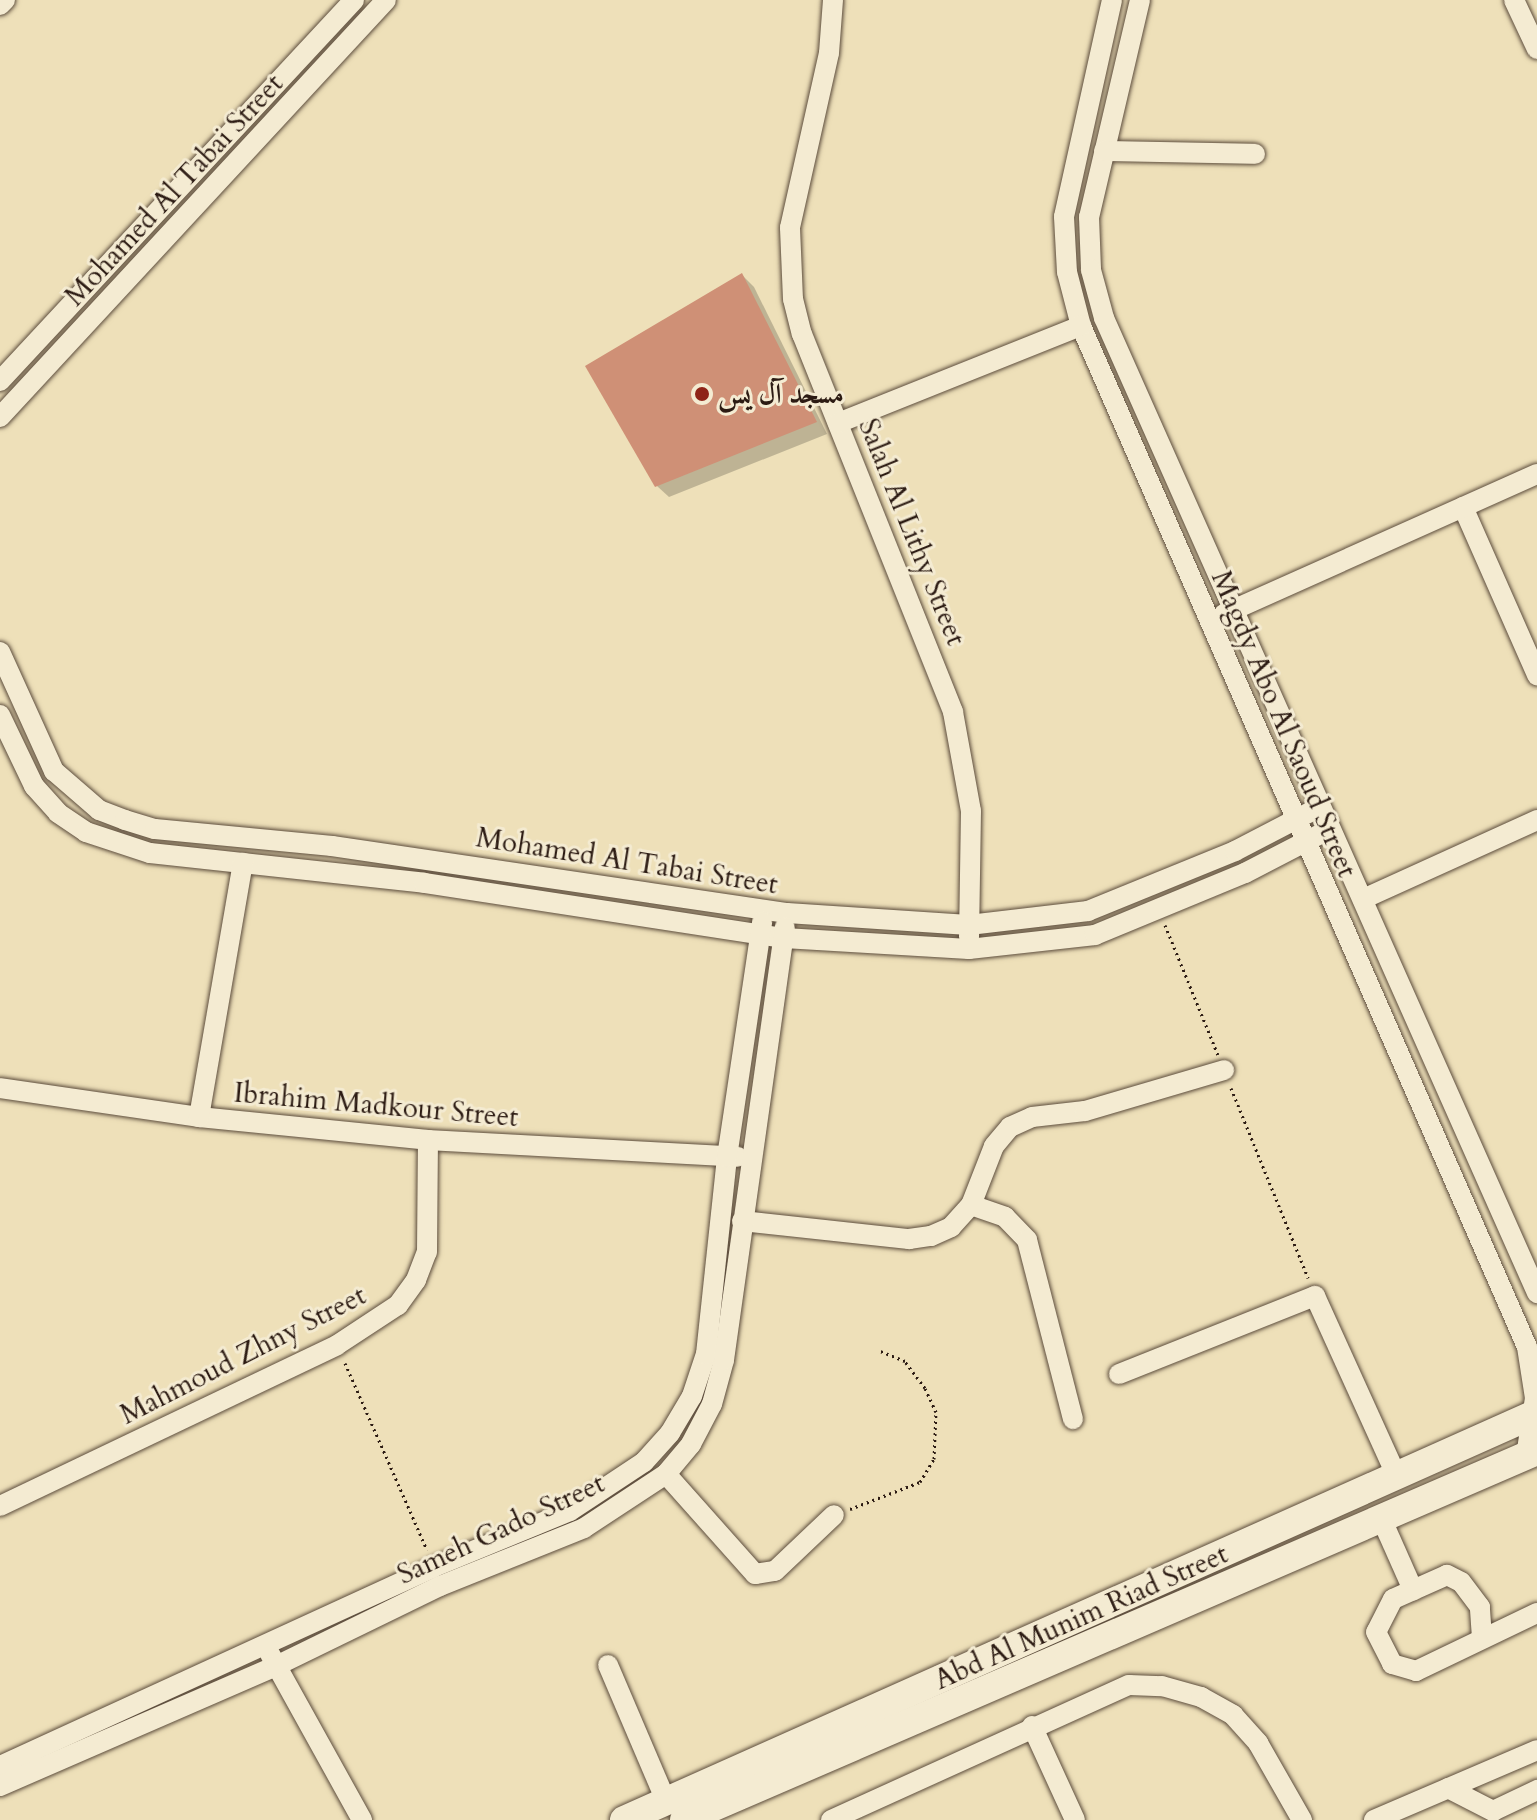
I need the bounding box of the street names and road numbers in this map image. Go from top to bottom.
street label: Mohamed Al Tabai Street [58,67,290,313]
street label: Salah Al Lithy Street [851,414,973,650]
street label: Magdy Abo Al Saoud Street [1204,566,1364,882]
street label: Mohamed Al Tabai Street [474,821,780,901]
street label: Ibrahim Madkour Street [232,1076,520,1134]
street label: Mahmoud Zhny Street [114,1278,372,1432]
street label: Sameh Gado Street [392,1466,610,1592]
street label: Abd Al Munim Riad Street [929,1537,1233,1697]

